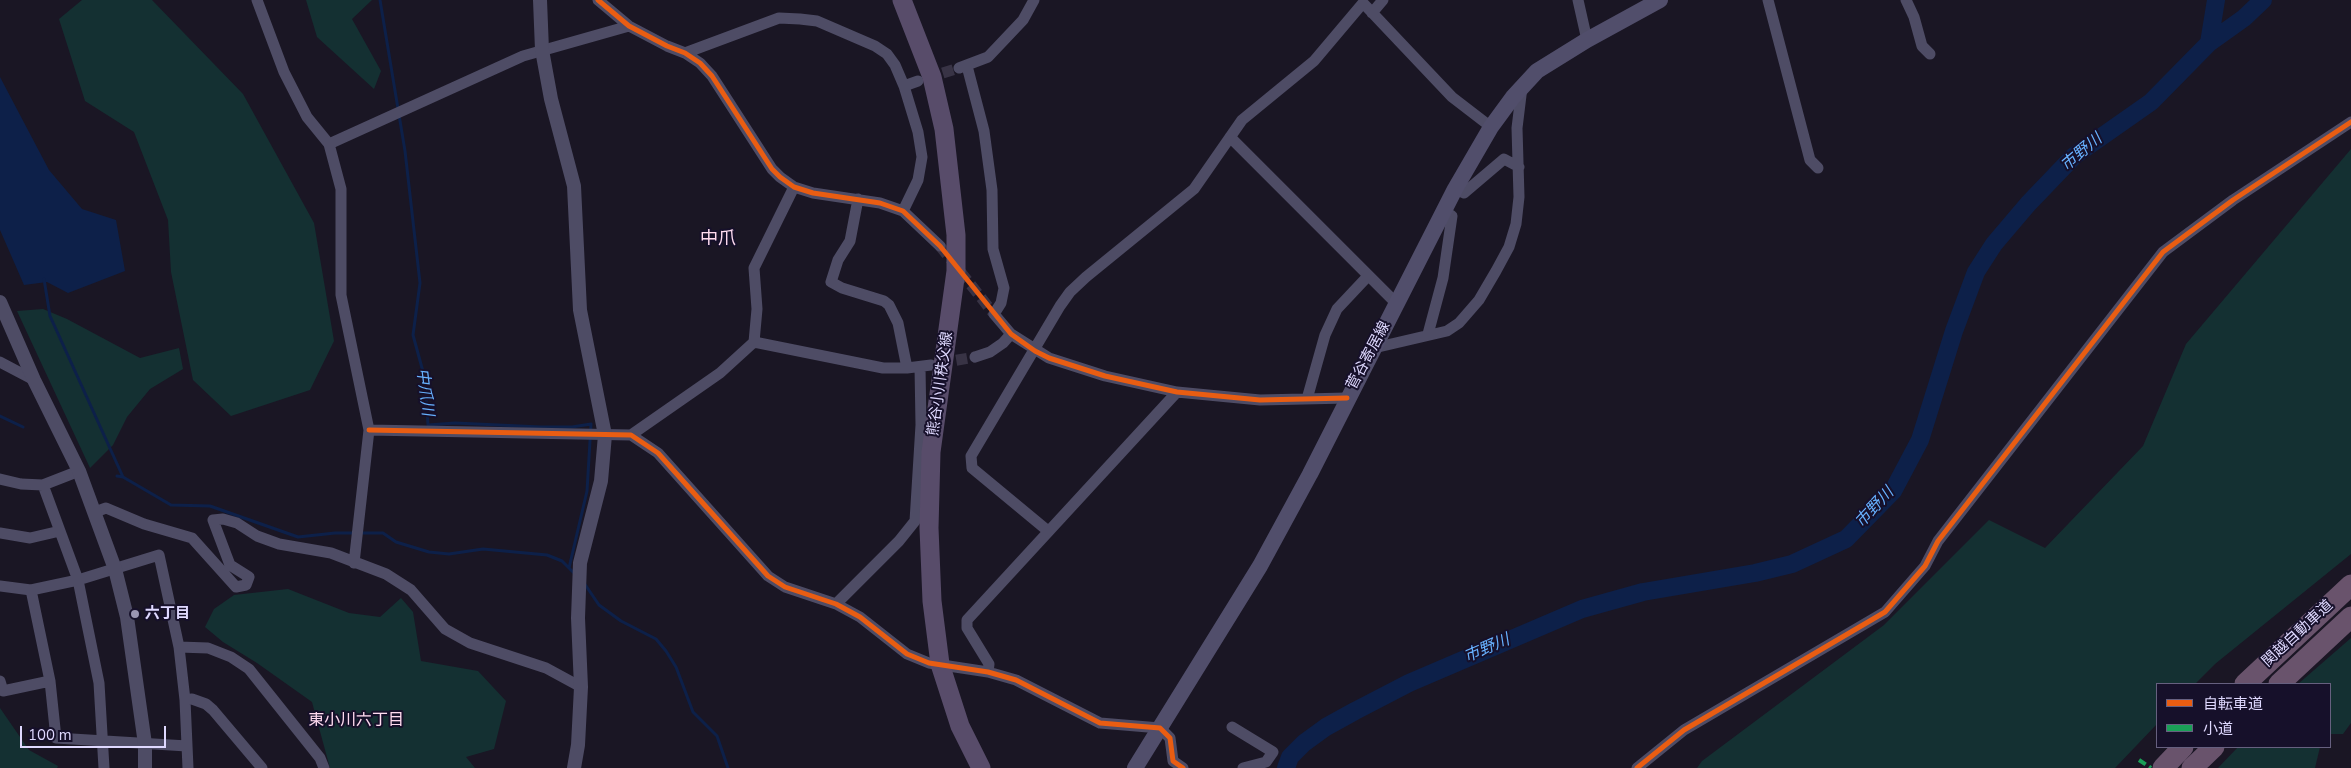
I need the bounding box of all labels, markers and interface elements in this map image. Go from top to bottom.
water label: 市野川 [2057,130,2107,176]
district label: 中爪 [700,229,736,251]
street label: 菅谷寄居線 [1343,319,1395,393]
street label: 熊谷小川秩父線 [925,331,957,437]
water label: 中爪川 [412,367,436,417]
water label: 市野川 [1852,484,1898,532]
street label: 関越自動車道 [2259,597,2337,671]
place label: 六丁目 [145,605,190,623]
marker: 六丁目 [129,608,141,620]
water label: 市野川 [1461,631,1513,667]
legend [2156,683,2331,748]
text: 自転車道 [2203,694,2263,714]
district label: 東小川六丁目 [308,711,404,731]
scale bar [22,716,169,748]
text: 小道 [2203,719,2233,739]
text: 100 m [28,725,72,745]

